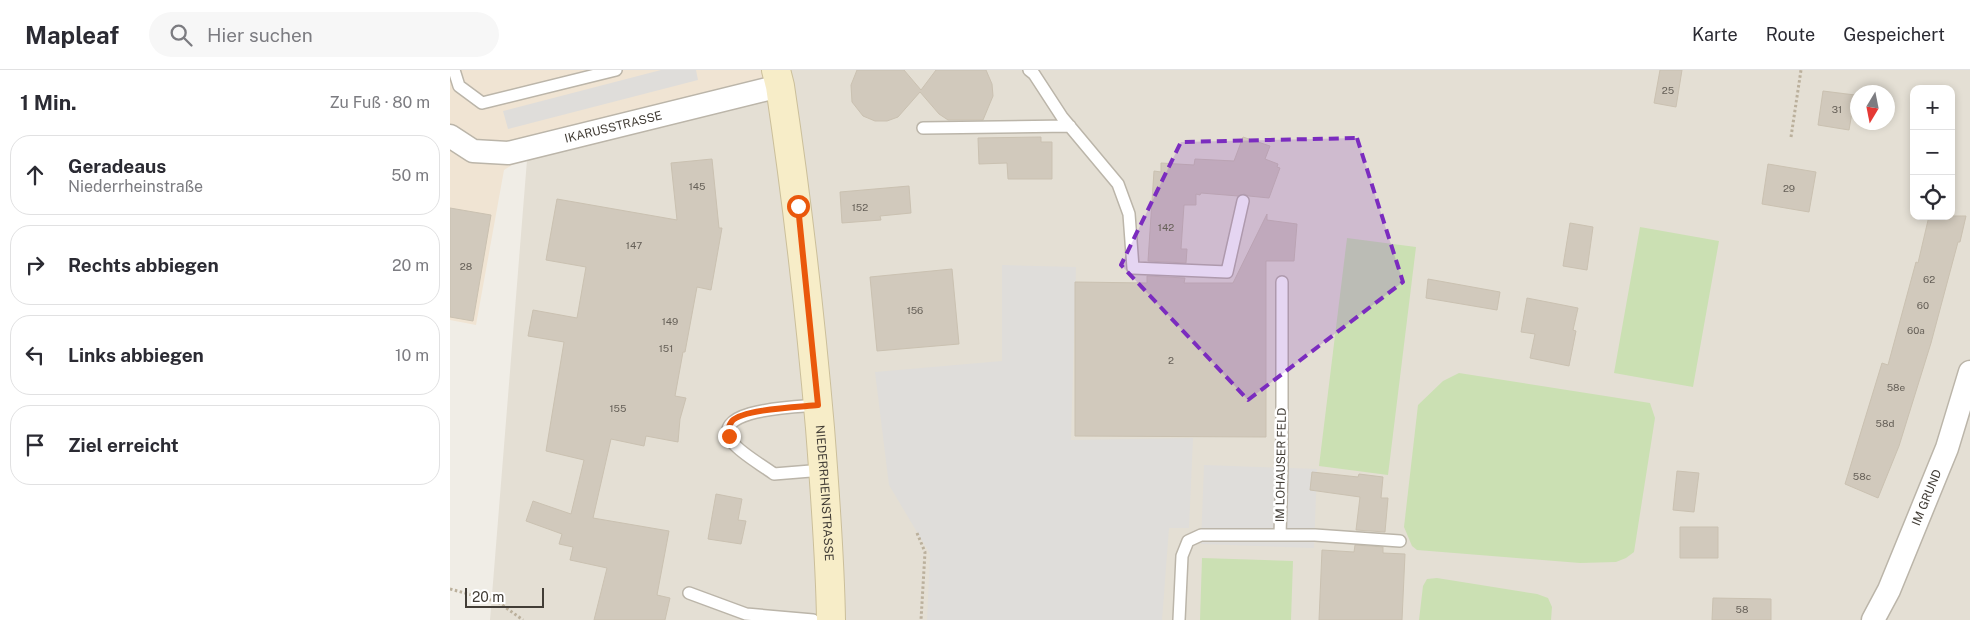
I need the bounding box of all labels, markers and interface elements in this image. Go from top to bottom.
search box [149,12,499,57]
text: Mapleaf [25,21,119,49]
icon: search [167,21,195,49]
text: Hier suchen [207,24,313,46]
text: Karte [1692,24,1738,45]
text: Route [1766,24,1815,45]
text: Gespeichert [1843,24,1945,45]
house number: 25 [1662,84,1674,96]
north arrow [1850,85,1895,130]
map controls [1910,85,1955,220]
button: + [1910,85,1955,130]
text: 1 Min. [20,90,77,115]
text: Zu Fuß · 80 m [329,93,430,112]
house number: 31 [1832,103,1842,115]
street label: IKARUSSTRASSE [563,108,663,146]
button: − [1910,130,1955,175]
text: Geradeaus [68,155,166,177]
icon: ahead [21,161,49,189]
text: 50 m [391,166,429,185]
button: locate [1910,175,1955,220]
text: Niederrheinstraße [68,177,203,196]
house number: 145 [689,180,705,192]
house number: 29 [1783,182,1795,194]
route start [787,195,810,218]
house number: 152 [852,201,868,213]
house number: 142 [1158,221,1174,233]
house number: 147 [626,239,642,251]
icon: right [21,251,49,279]
text: Rechts abbiegen [68,254,219,276]
text: 20 m [392,256,429,275]
house number: 28 [460,260,472,272]
house number: 62 [1923,273,1935,285]
house number: 60 [1917,299,1929,311]
house number: 156 [907,304,923,316]
house number: 149 [662,315,678,327]
house number: 60a [1907,324,1925,336]
icon: left [21,341,49,369]
house number: 151 [659,342,673,354]
text: Links abbiegen [68,344,204,366]
text: 10 m [395,346,429,365]
house number: 2 [1168,354,1174,366]
house number: 58e [1887,381,1906,393]
house number: 155 [610,402,626,414]
street label: IM LOHAUSER FELD [1273,408,1289,522]
house number: 58d [1876,417,1894,429]
street label: NIEDERRHEINSTRASSE [813,424,836,561]
route end [718,425,741,448]
icon: arrive [21,431,49,459]
text: Ziel erreicht [68,434,179,456]
street label: IM GRUND [1909,467,1945,528]
house number: 58c [1853,470,1871,482]
scale bar [465,585,544,608]
text: 20 m [472,589,504,605]
house number: 58 [1736,603,1748,615]

